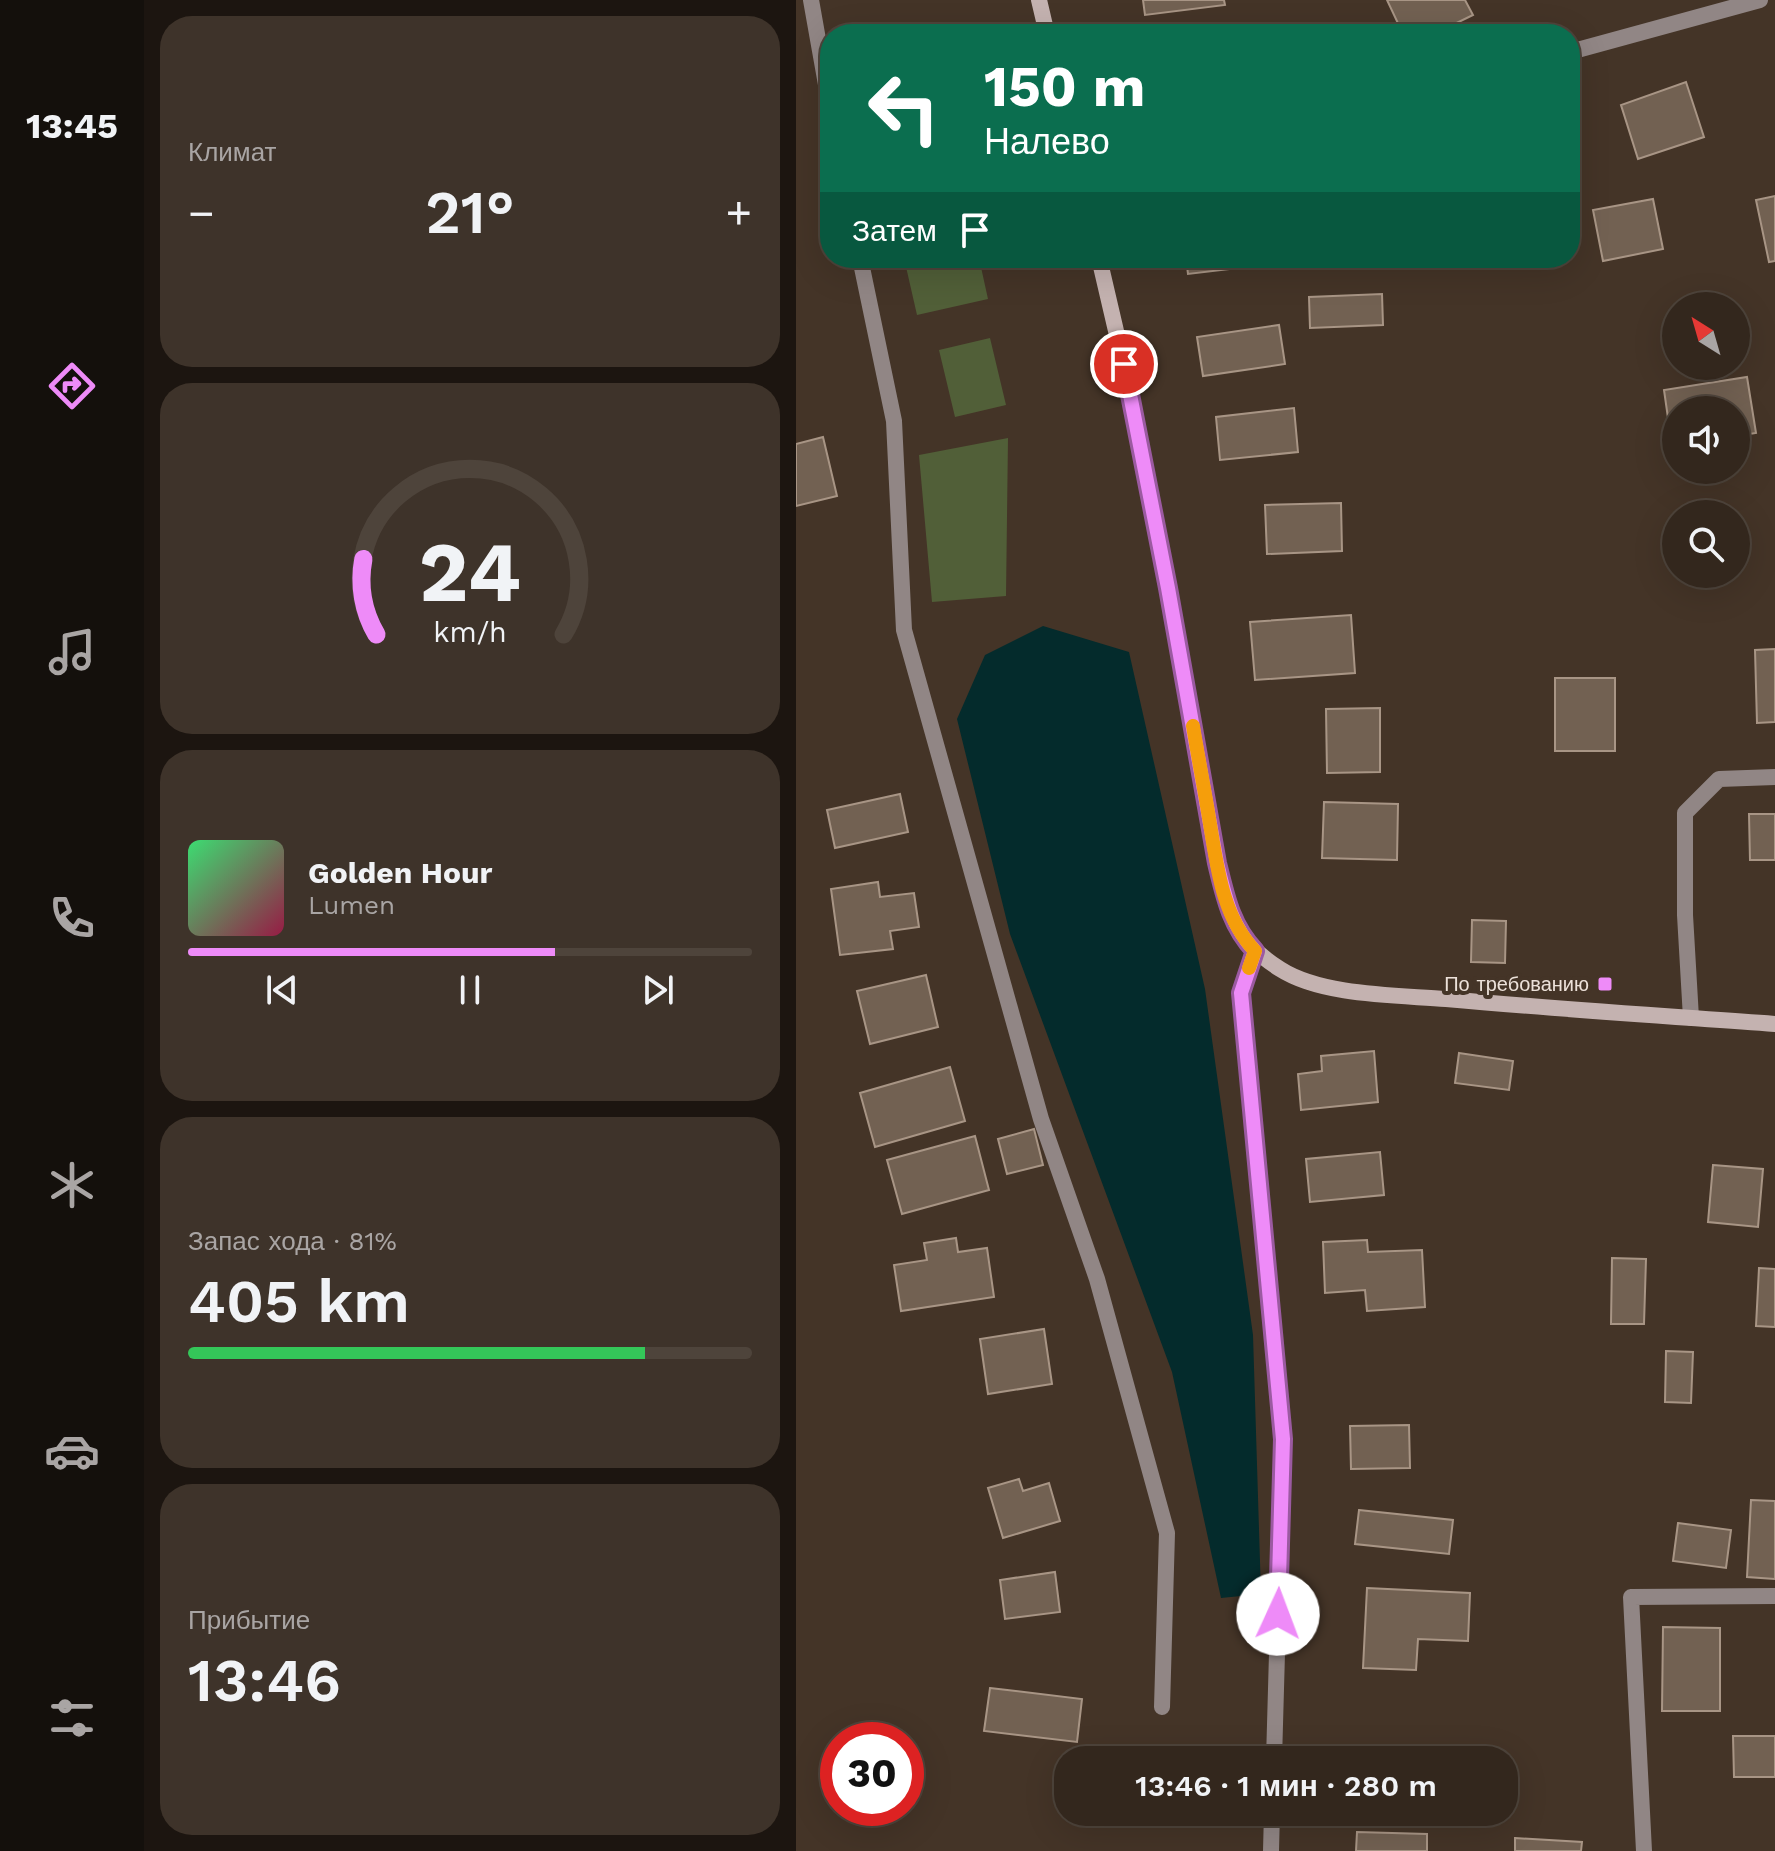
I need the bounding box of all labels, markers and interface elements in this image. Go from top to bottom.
text: 150 m [984,54,1146,120]
icon: left [852,56,956,160]
text: 13:45 [26,105,118,147]
text: Налево [984,121,1110,163]
text: Климат [188,137,277,167]
text: 21° [425,177,515,248]
text: − [188,187,215,239]
text: + [725,187,752,239]
icon: arrive [953,208,997,252]
text: Затем [852,213,937,248]
north arrow [1662,292,1750,380]
map controls [1662,292,1750,588]
pin [1090,330,1158,398]
icon: arrive [1102,342,1146,386]
icon: directions [44,358,100,414]
button: sound [1662,396,1750,484]
button: search [1662,500,1750,588]
text: 24 [419,523,521,620]
text: km/h [433,615,507,649]
icon: music [44,624,100,680]
text: Golden Hour [308,855,492,890]
icon: phone [44,890,100,946]
text: Lumen [308,890,395,920]
icon: previous [260,968,304,1012]
icon: pause [448,968,492,1012]
icon: next [636,968,680,1012]
place label: По требованию [1444,972,1589,996]
marker: По требованию [1596,975,1614,993]
icon: climate [44,1157,100,1213]
text: Запас хода · 81% [188,1226,397,1256]
text: 405 km [188,1266,410,1337]
icon: car [44,1423,100,1479]
position arrow [1236,1572,1320,1656]
text: Прибытие [188,1605,310,1635]
text: 13:46 [188,1645,341,1716]
icon: filters [44,1690,100,1746]
speed limit sign: 30 [820,1722,924,1826]
text: 13:46 · 1 мин · 280 m [1135,1768,1437,1803]

